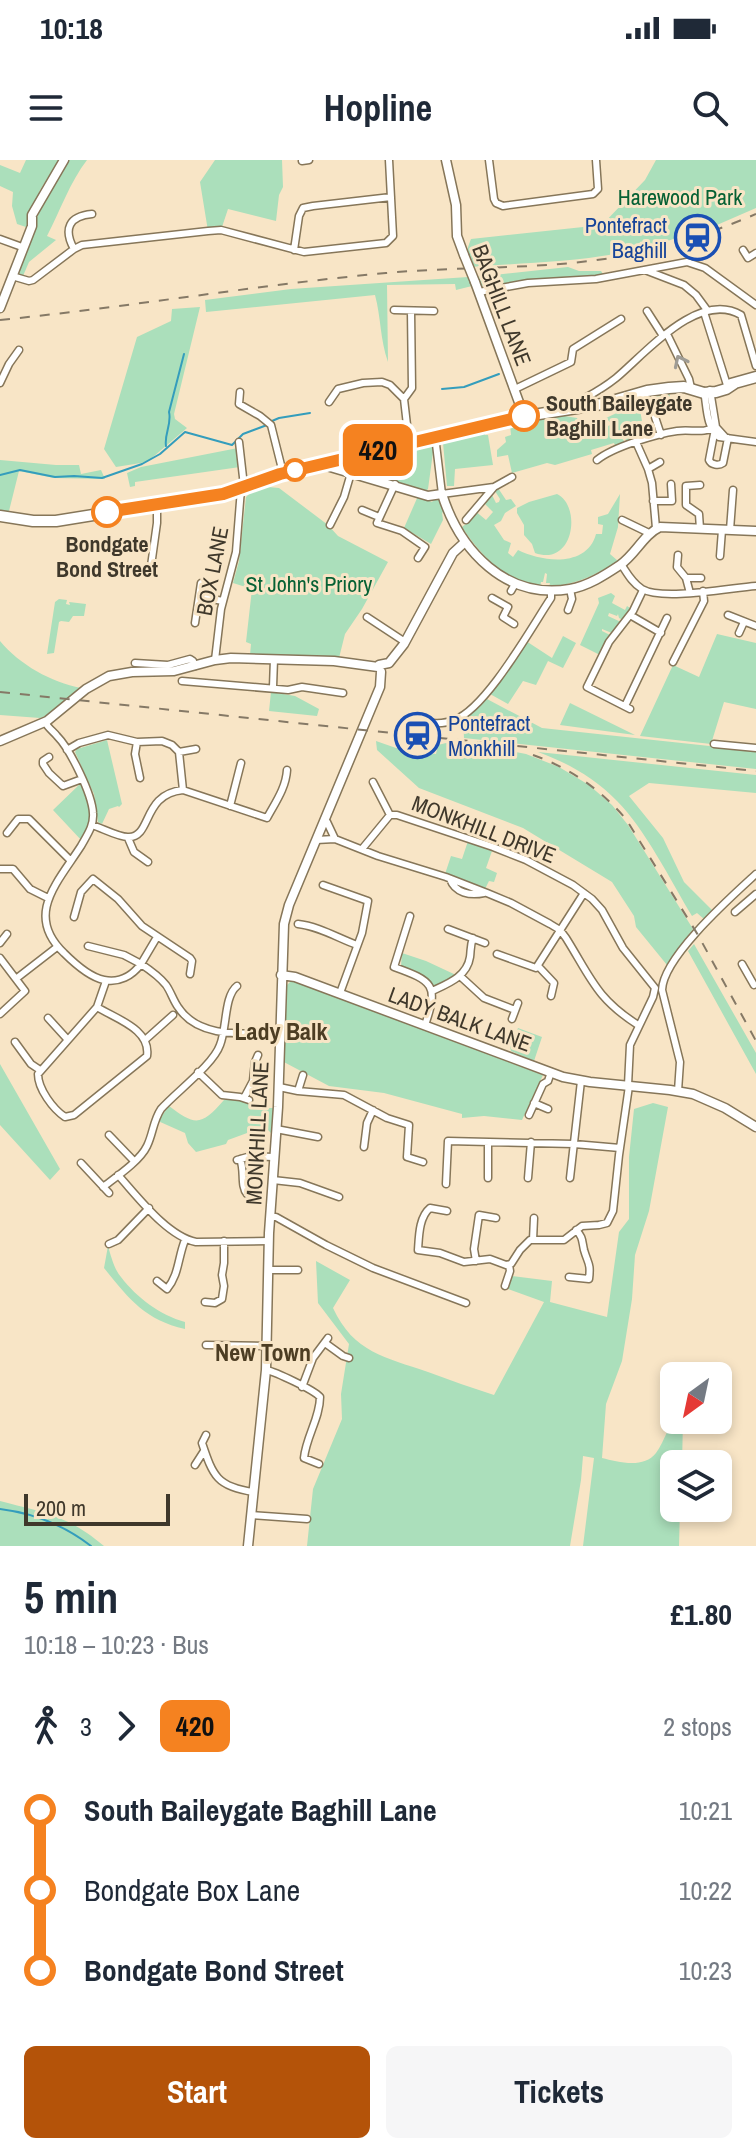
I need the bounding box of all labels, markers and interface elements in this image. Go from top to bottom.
text: 10:18 [40,8,103,48]
text: Hopline [324,84,432,132]
icon: menu [24,86,68,130]
icon: search [688,86,732,130]
park label: Harewood Park [618,182,743,212]
place label: Pontefract Baghill [585,210,667,265]
station icon: Pontefract Baghill [674,214,722,262]
street label: BAGHILL LANE [465,240,539,370]
one-way arrow [674,354,690,369]
place label: South Baileygate Baghill Lane [546,388,692,443]
marker: South Baileygate Baghill Lane [509,401,539,431]
line badge: 420 [332,424,424,476]
text: 420 [359,431,397,469]
unlabelled marker [284,459,306,481]
marker: Bondgate Bond Street [92,497,122,527]
street label: BOX LANE [189,524,235,618]
place label: Bondgate Bond Street [56,529,158,584]
park label: St John's Priory [246,569,372,599]
place label: Pontefract Monkhill [448,708,530,763]
station icon: Pontefract Monkhill [393,712,441,760]
street label: MONKHILL DRIVE [408,788,560,870]
street label: LADY BALK LANE [384,979,536,1059]
district label: Lady Balk [235,1015,328,1047]
street label: MONKHILL LANE [238,1060,276,1206]
district label: New Town [215,1336,311,1368]
north arrow [660,1362,732,1434]
map controls [660,1362,732,1522]
button: layers [660,1450,732,1522]
scale bar [24,1490,170,1526]
text: 200 m [36,1493,86,1523]
text: 5 min [24,1567,118,1627]
text: £1.80 [670,1594,732,1634]
text: 10:18 – 10:23 · Bus [24,1627,209,1662]
icon: walk [24,1704,68,1748]
icon: forward [104,1704,148,1748]
text: 420 [176,1707,214,1745]
text: 3 [80,1709,92,1744]
text: 2 stops [663,1709,732,1744]
text: South Baileygate Baghill Lane [84,1790,437,1830]
text: 10:21 [679,1793,732,1828]
text: Bondgate Box Lane [84,1870,300,1910]
text: 10:22 [679,1873,732,1908]
text: Bondgate Bond Street [84,1950,344,1990]
text: 10:23 [679,1953,732,1988]
button: Start [24,2046,370,2138]
button: Tickets [386,2046,732,2138]

